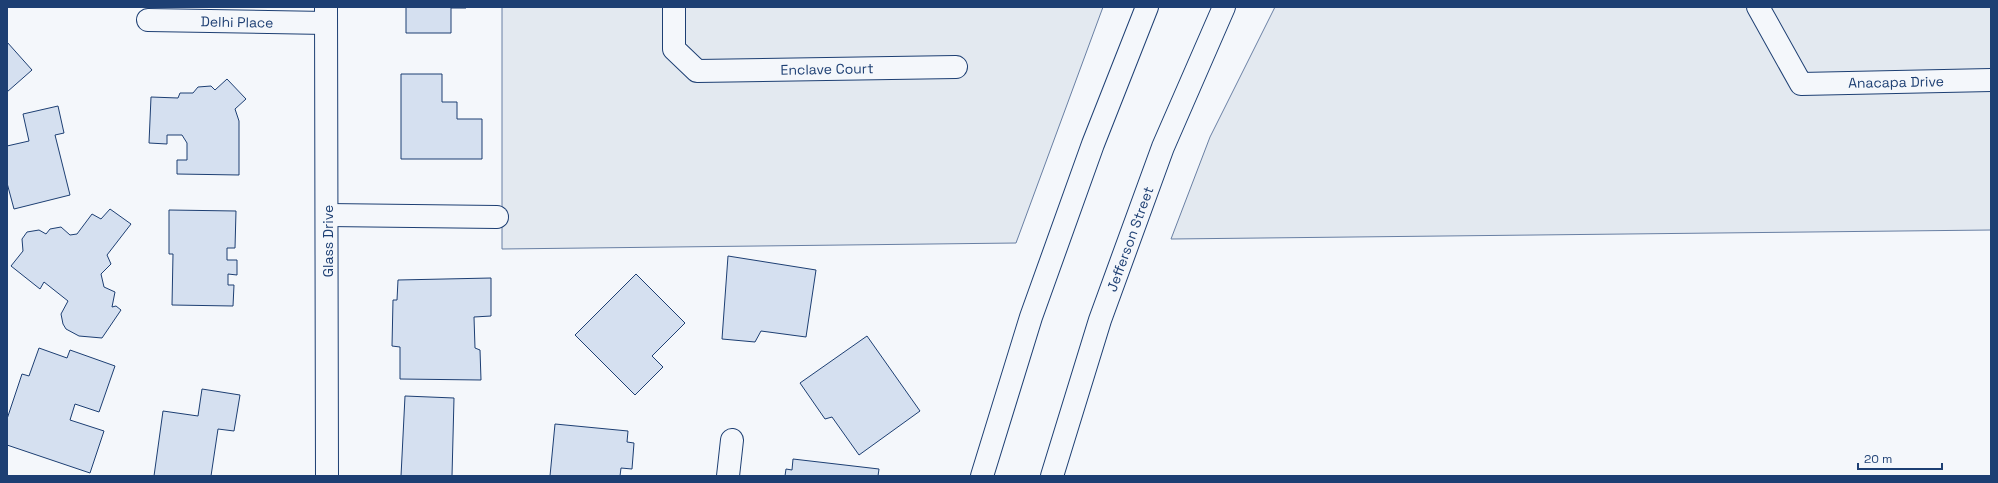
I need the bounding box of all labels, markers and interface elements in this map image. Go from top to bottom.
street label: Delhi Place [200,12,274,32]
street label: Enclave Court [780,59,874,79]
street label: Anacapa Drive [1848,72,1944,92]
street label: Jefferson Street [1103,184,1157,294]
street label: Glass Drive [319,205,337,277]
scale bar [1858,445,1942,471]
text: 20 m [1864,451,1892,467]

